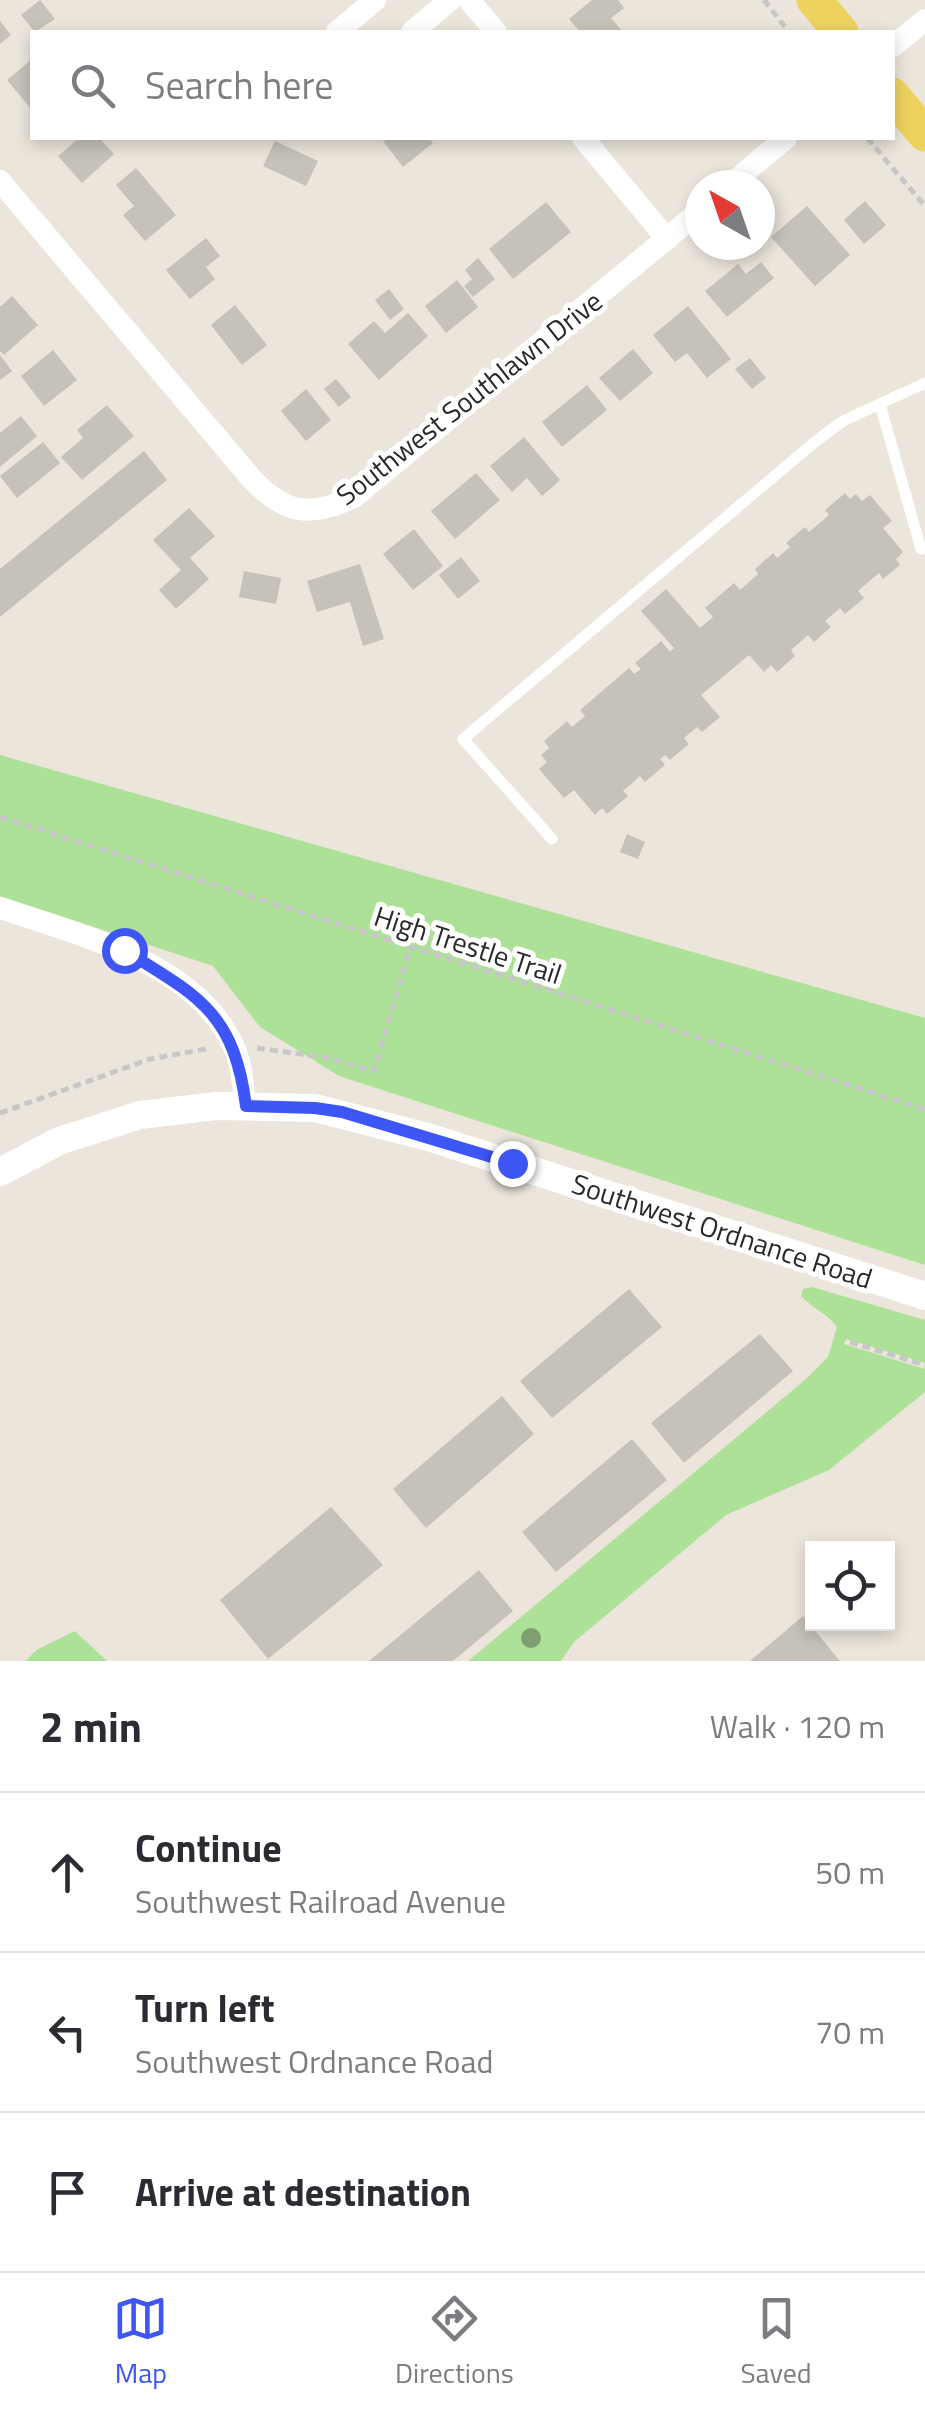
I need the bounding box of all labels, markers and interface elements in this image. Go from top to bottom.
search box [30,30,895,140]
text: Search here [145,56,333,114]
icon: search [65,58,120,113]
north arrow [685,170,775,260]
street label: Southwest Southlawn Drive [326,280,611,515]
street label: High Trestle Trail [369,894,567,995]
route start [102,928,148,974]
route end [490,1141,536,1187]
street label: Southwest Ordnance Road [566,1162,878,1299]
map controls [805,1541,895,1631]
button: locate [805,1541,895,1631]
text: 2 min [40,1694,142,1758]
text: Walk · 120 m [710,1702,885,1750]
text: Continue [135,1819,282,1877]
icon: ahead [40,1845,95,1900]
text: 50 m [815,1848,885,1896]
text: Southwest Railroad Avenue [135,1877,506,1925]
text: Turn left [135,1979,275,2037]
icon: left [40,2005,95,2060]
text: 70 m [815,2008,885,2056]
text: Southwest Ordnance Road [135,2037,493,2085]
text: Arrive at destination [135,2163,471,2221]
icon: arrive [40,2165,95,2220]
tab: Map [113,2291,168,2394]
tab: Directions [395,2291,514,2394]
tab: Saved [740,2291,812,2394]

